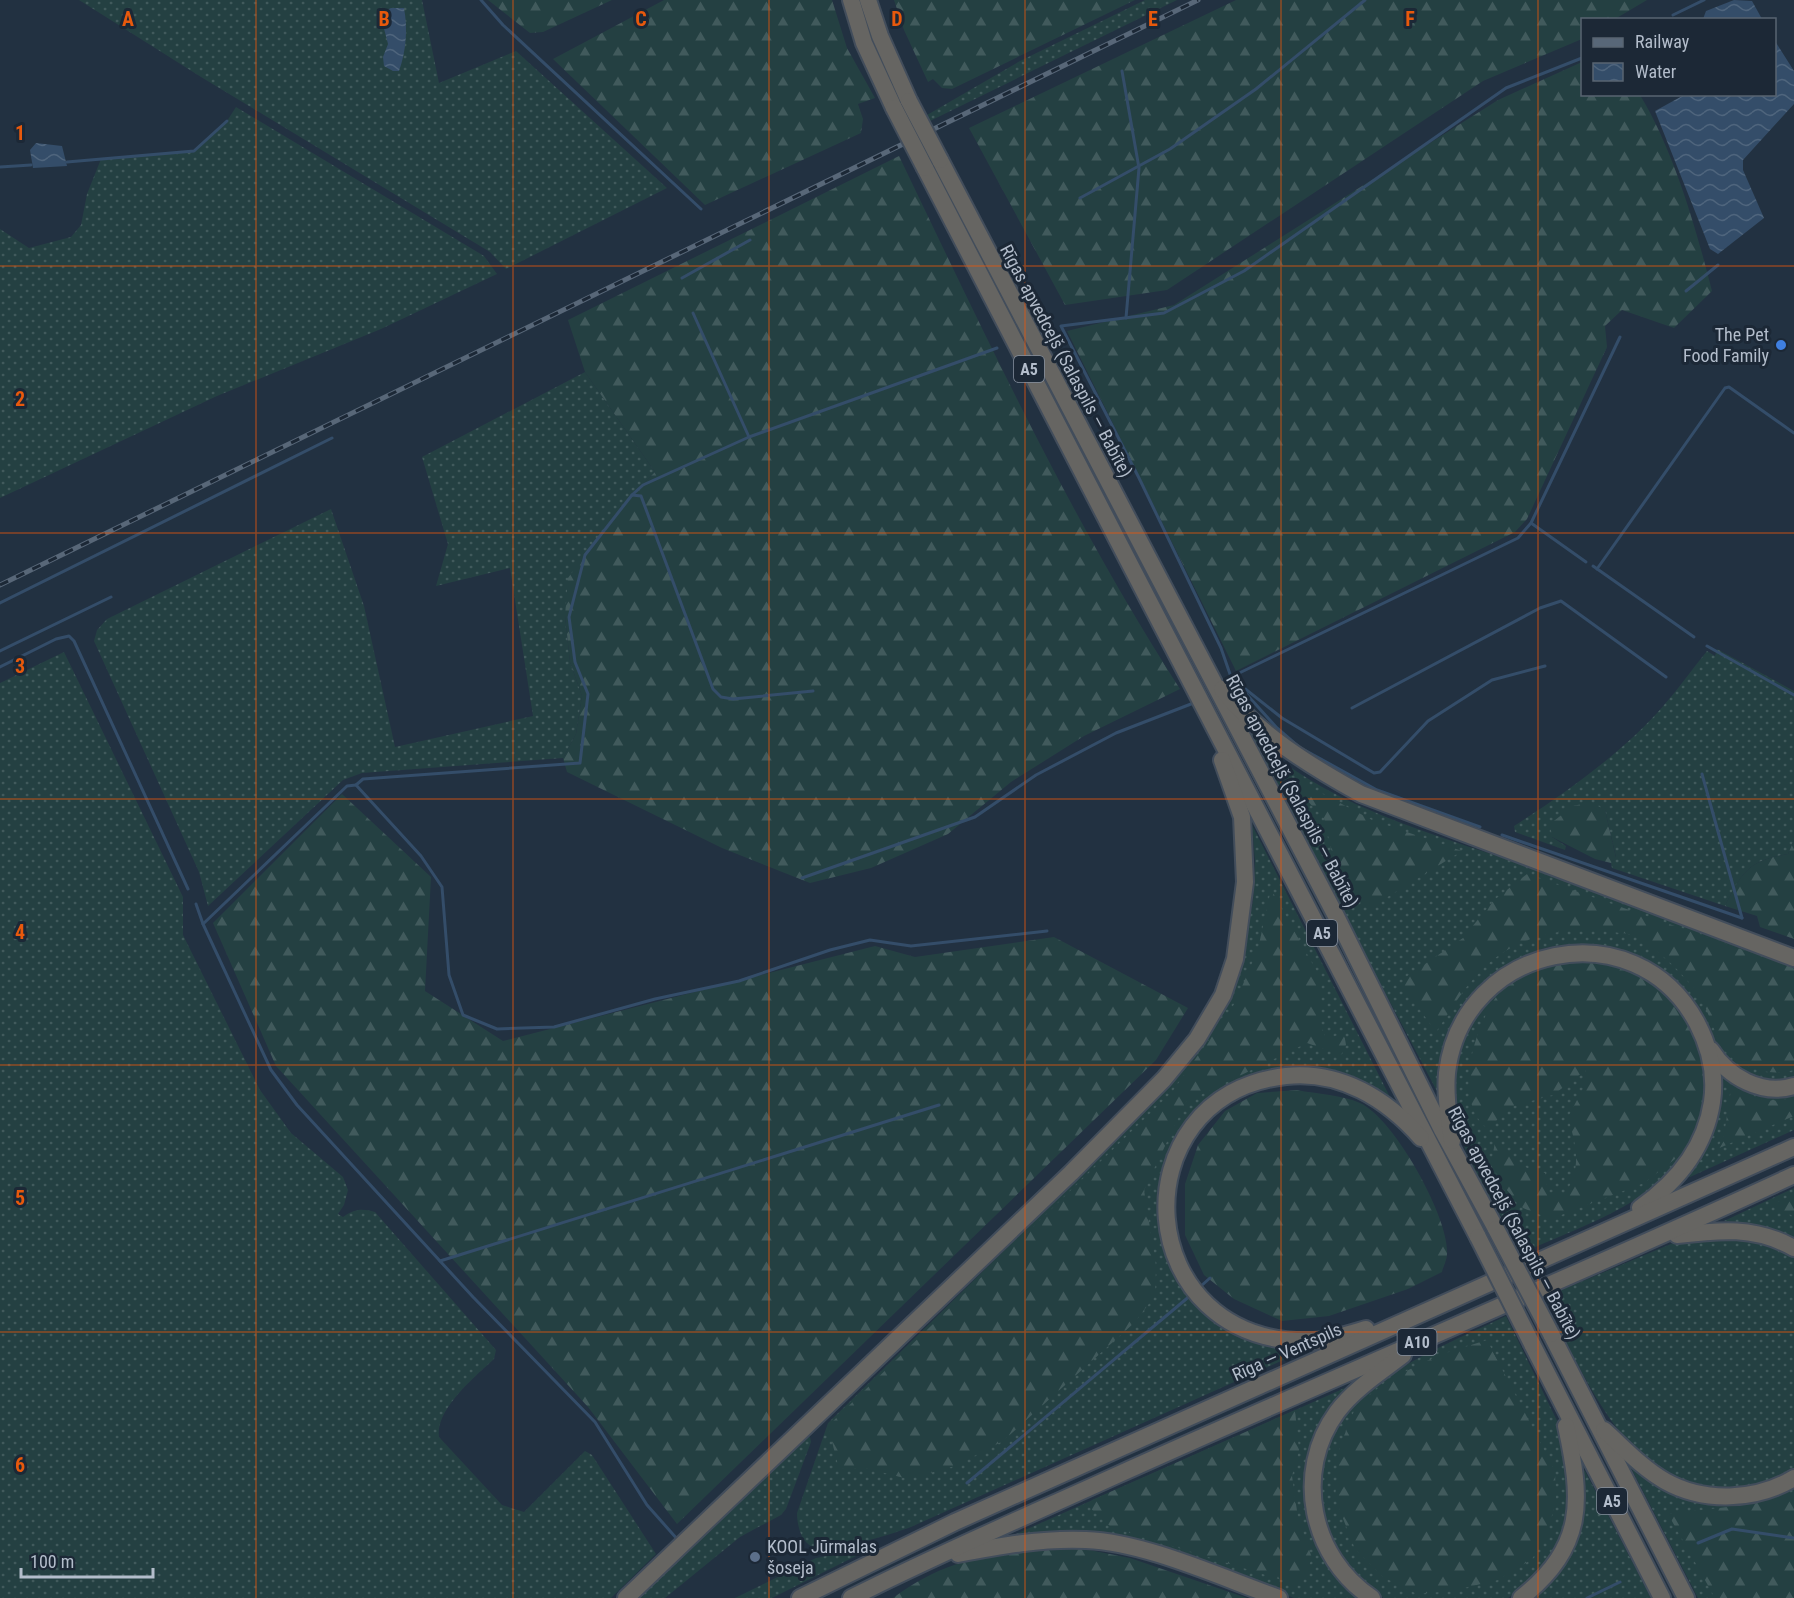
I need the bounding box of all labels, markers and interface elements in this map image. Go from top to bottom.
text: A [122,7,134,31]
text: B [378,7,390,31]
text: C [635,7,647,31]
text: D [891,7,903,31]
text: E [1148,7,1158,31]
text: F [1405,7,1415,31]
legend [1581,18,1776,96]
text: Railway [1635,31,1690,52]
text: Water [1635,61,1677,82]
text: 1 [15,121,25,145]
street label: Rīgas apvedceļš (Salaspils — Babīte) [995,241,1137,481]
place label: The Pet Food Family [1683,324,1769,366]
marker: The Pet Food Family [1774,338,1788,352]
road number: A5 [1014,356,1044,382]
text: 2 [15,387,25,411]
text: 3 [15,654,25,678]
street label: Rīgas apvedceļš (Salaspils — Babīte) [1221,671,1363,911]
text: 4 [15,920,25,944]
road number: A5 [1307,920,1337,946]
street label: Rīgas apvedceļš (Salaspils — Babīte) [1443,1103,1585,1343]
text: 5 [15,1186,25,1210]
street label: Rīga — Ventspils [1229,1318,1345,1385]
road number: A10 [1398,1329,1436,1355]
text: 6 [15,1453,25,1477]
road number: A5 [1597,1488,1627,1514]
place label: KOOL Jūrmalas šoseja [767,1536,877,1578]
scale bar [21,1541,153,1579]
marker: KOOL Jūrmalas šoseja [748,1550,762,1564]
text: 100 m [30,1551,74,1572]

